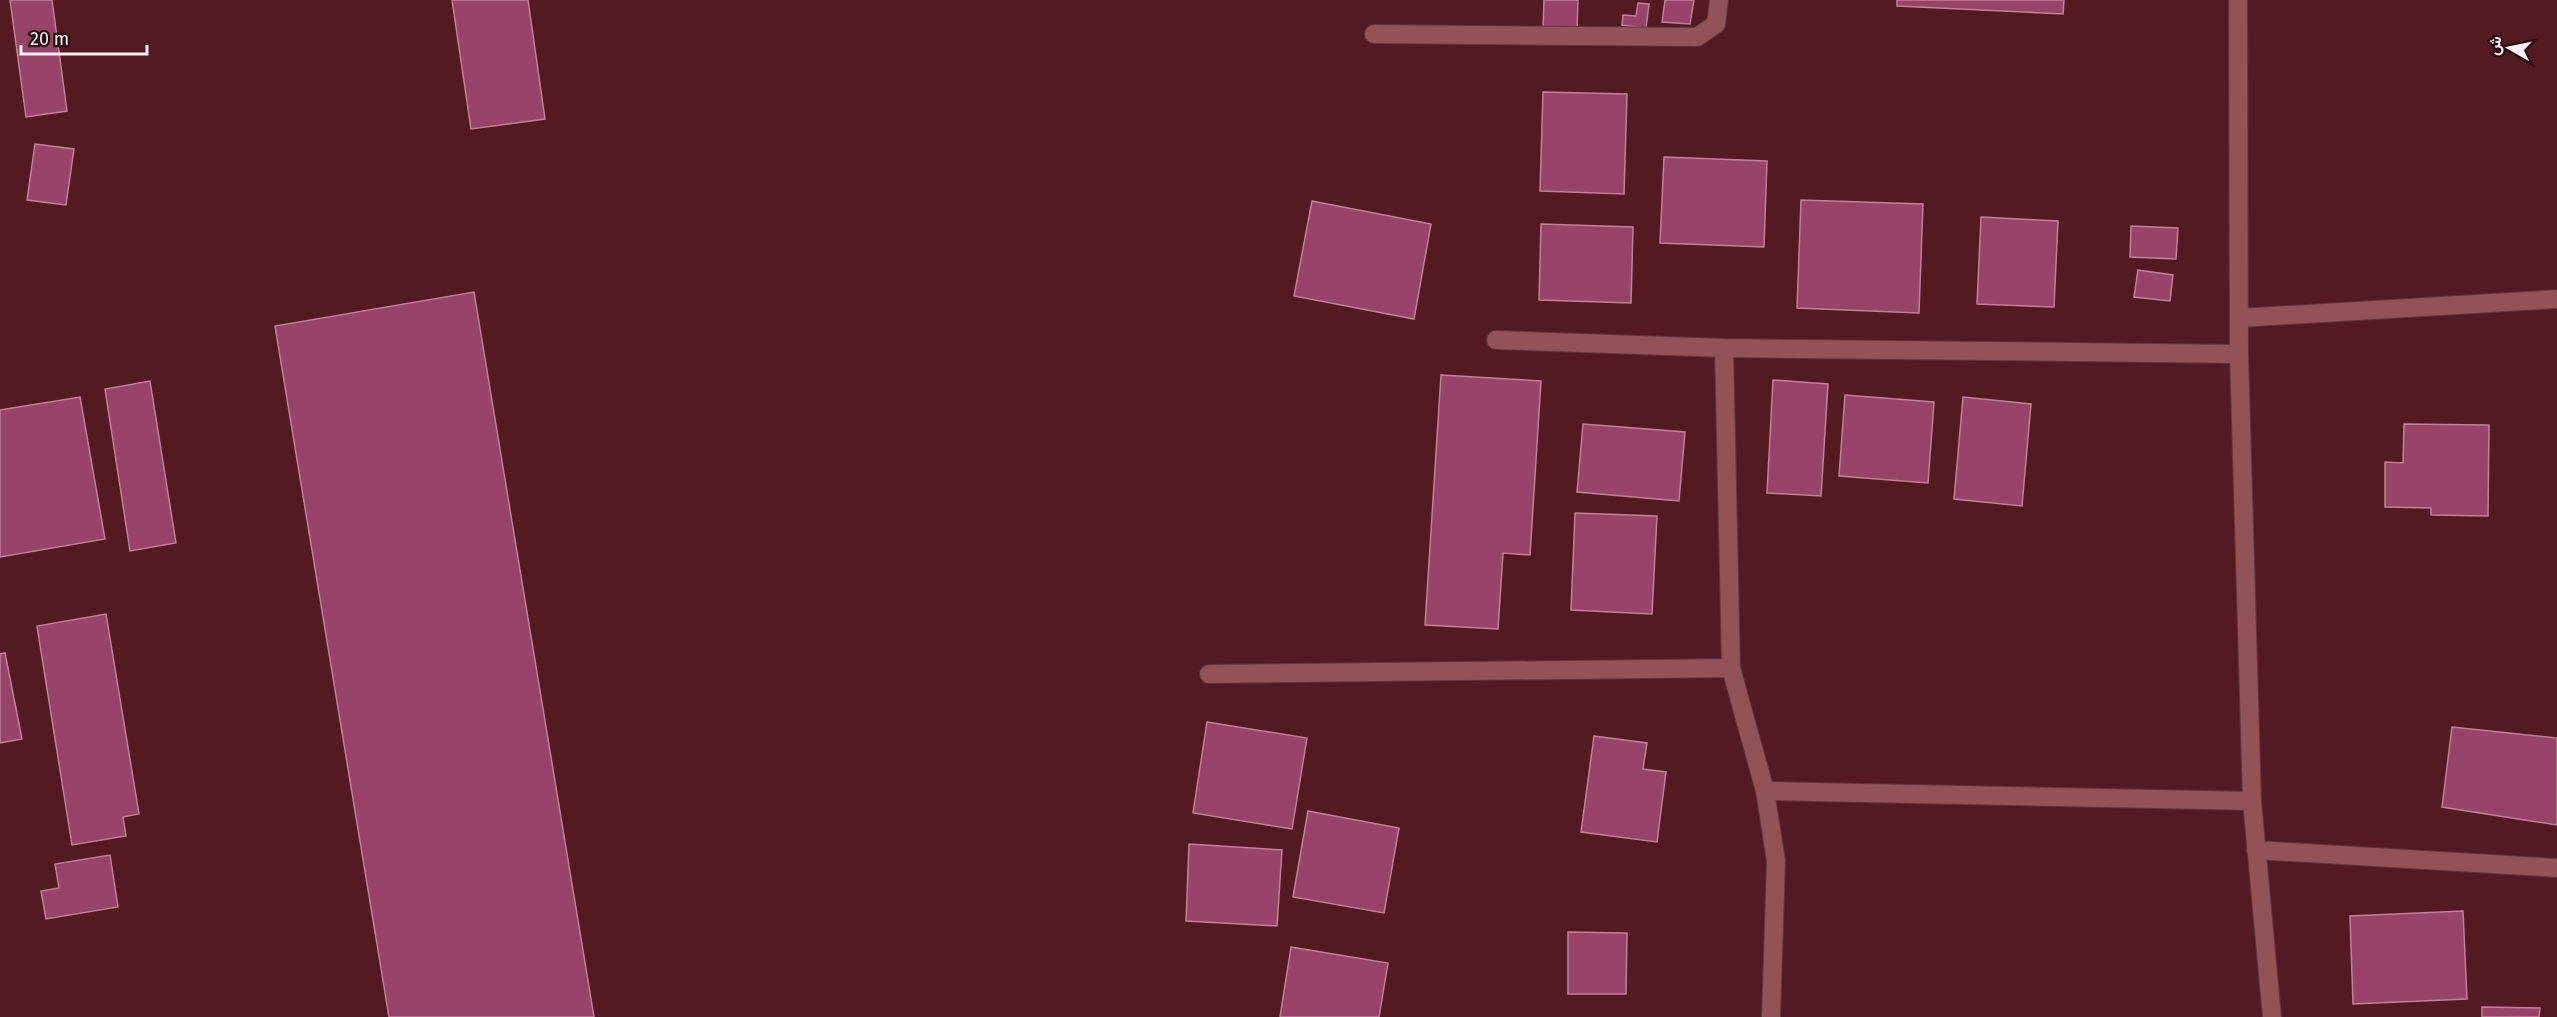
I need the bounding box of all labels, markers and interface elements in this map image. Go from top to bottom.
scale bar [21,18,147,56]
north arrow [2479,18,2539,78]
text: 20 m [30,28,69,50]
text: ش [2484,35,2506,57]

